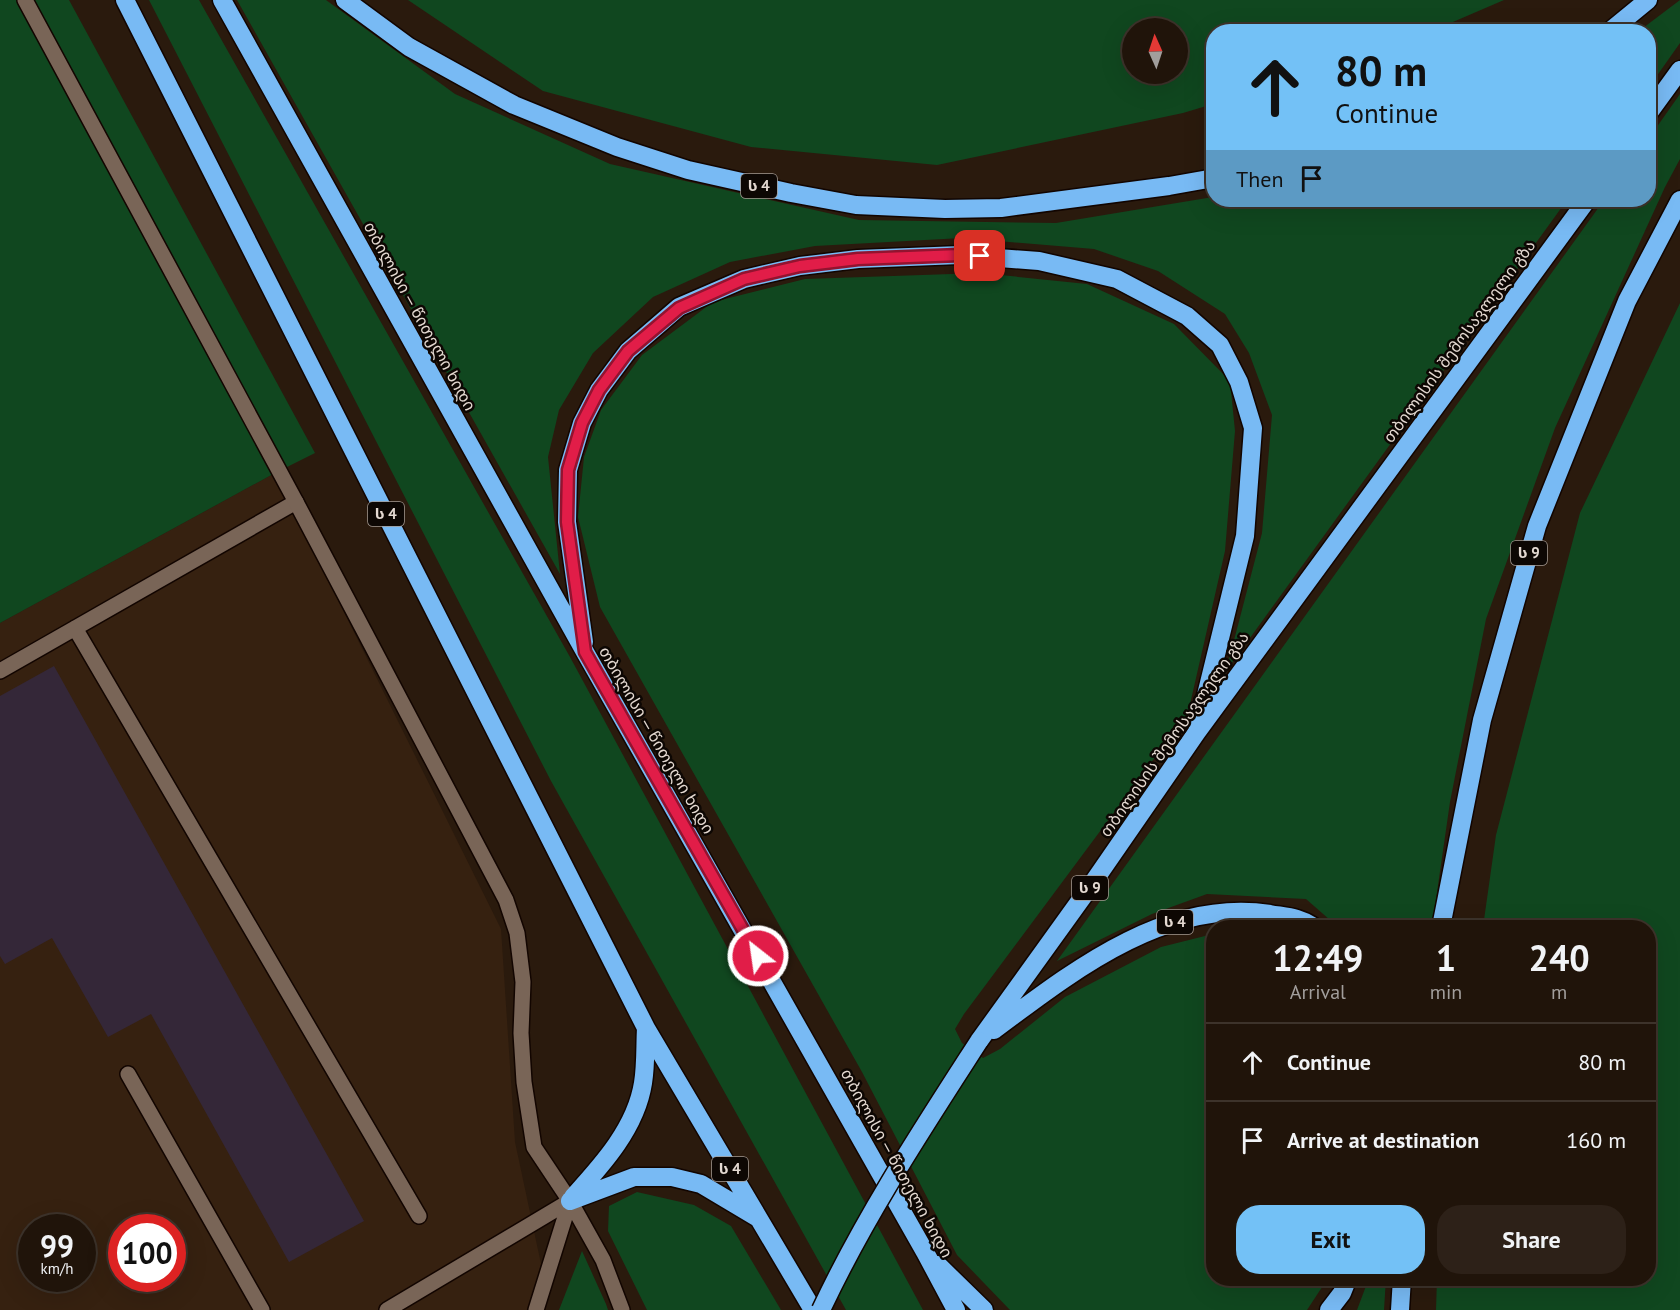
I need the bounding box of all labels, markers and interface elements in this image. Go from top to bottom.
north arrow [1122,18,1188,84]
map controls [1122,18,1188,84]
text: 80 m [1335,43,1427,98]
icon: ahead [1236,48,1314,126]
text: Continue [1335,96,1438,130]
icon: arrive [1295,162,1328,195]
text: Then [1236,165,1283,193]
road number: ს 4 [741,174,777,198]
street label: თბილისი — წითელი ხიდი [359,218,480,414]
pin [954,230,1005,281]
street label: თბილისის შემოსავლელი გზა [1379,236,1540,447]
icon: arrive [963,239,996,272]
road number: ს 4 [368,502,404,526]
road number: ს 9 [1511,541,1547,565]
street label: თბილისის შემოსავლელი გზა [1095,628,1254,841]
street label: თბილისი — წითელი ხიდი [594,643,719,838]
road number: ს 9 [1072,876,1108,900]
road number: ს 4 [1157,910,1193,934]
position arrow [726,924,790,988]
text: 12:49 [1272,934,1364,981]
text: 1 [1436,934,1456,981]
text: 240 [1529,934,1590,981]
text: Arrival [1290,979,1346,1005]
text: min [1430,979,1462,1005]
text: m [1551,979,1567,1005]
icon: ahead [1236,1046,1269,1079]
text: Continue [1287,1048,1371,1076]
text: 80 m [1578,1048,1626,1076]
street label: თბილისი — წითელი ხიდი [836,1065,957,1261]
icon: arrive [1236,1124,1269,1157]
text: Arrive at destination [1287,1126,1479,1154]
text: 160 m [1566,1126,1626,1154]
road number: ს 4 [712,1157,748,1181]
button: Exit [1236,1205,1425,1274]
button: Share [1437,1205,1626,1274]
speed limit sign: 100 [108,1214,186,1292]
text: 99 [40,1226,74,1265]
text: km/h [41,1259,73,1278]

